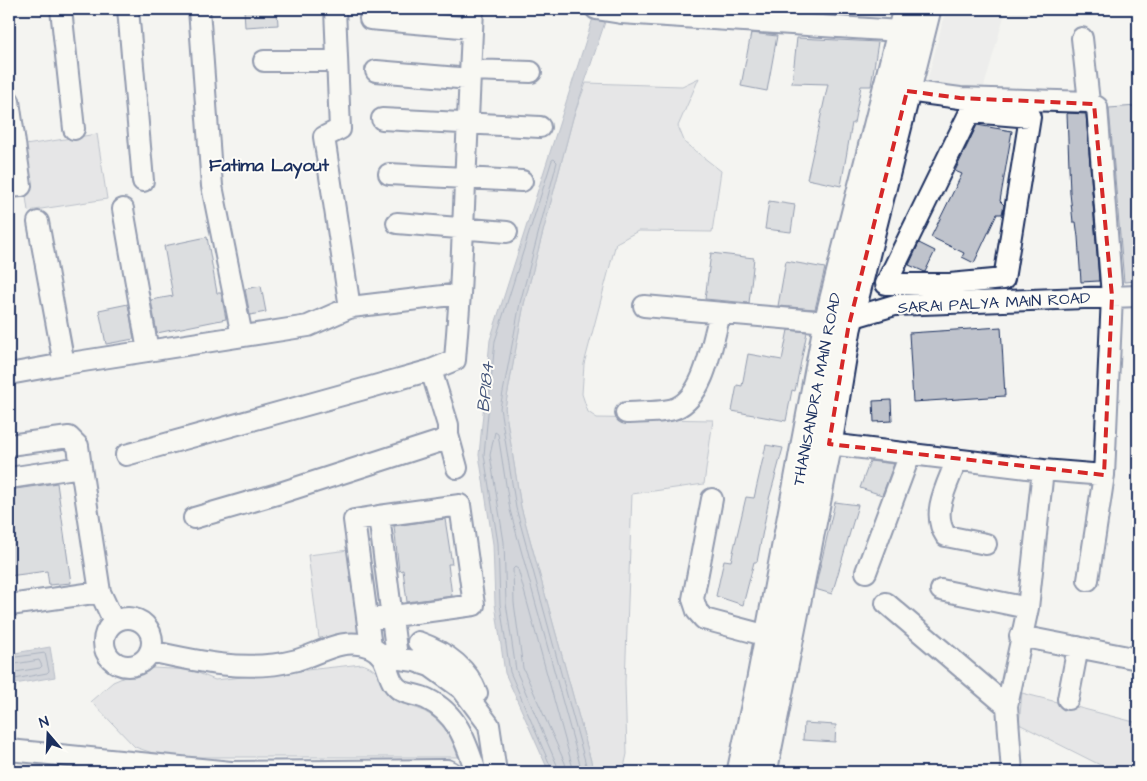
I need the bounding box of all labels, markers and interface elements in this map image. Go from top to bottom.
district label: Fatima Layout [209,153,330,179]
street label: SARAI PALYA MAIN ROAD [897,287,1091,319]
street label: THANISANDRA MAIN ROAD [787,291,847,488]
water label: BP184 [471,359,500,413]
north arrow [22,708,72,758]
text: N [37,712,52,734]

